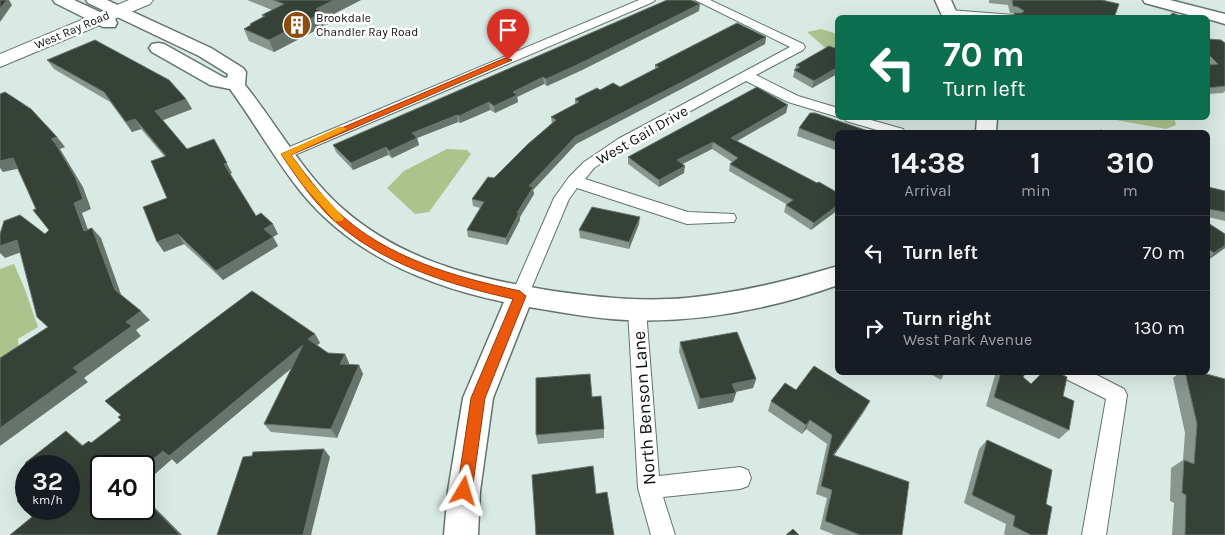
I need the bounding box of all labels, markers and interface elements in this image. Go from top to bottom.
street label: West Ray Road [32,8,112,52]
pin [487,9,529,60]
building icon: Brookdale Chandler Ray Road [282,10,312,40]
place label: Brookdale Chandler Ray Road [316,11,418,39]
icon: arrive [494,16,522,44]
text: 70 m [943,34,1025,75]
icon: left [860,35,925,100]
text: Turn left [943,76,1026,102]
street label: West Gail Drive [593,101,691,169]
text: 14:38 [891,145,965,181]
text: 1 [1030,145,1041,181]
text: 310 [1106,145,1154,181]
text: Arrival [905,181,951,200]
text: min [1021,181,1050,200]
text: m [1123,181,1138,200]
icon: left [860,239,888,267]
text: Turn left [903,242,978,264]
text: 70 m [1143,242,1185,264]
text: Turn right [903,308,992,330]
icon: right [860,314,888,342]
text: 130 m [1134,317,1185,339]
street label: North Benson Lane [628,330,660,486]
text: West Park Avenue [903,330,1032,349]
speed limit sign: 40 [90,455,155,520]
position arrow [437,464,489,516]
text: 32 [32,467,63,496]
text: km/h [32,493,63,507]

